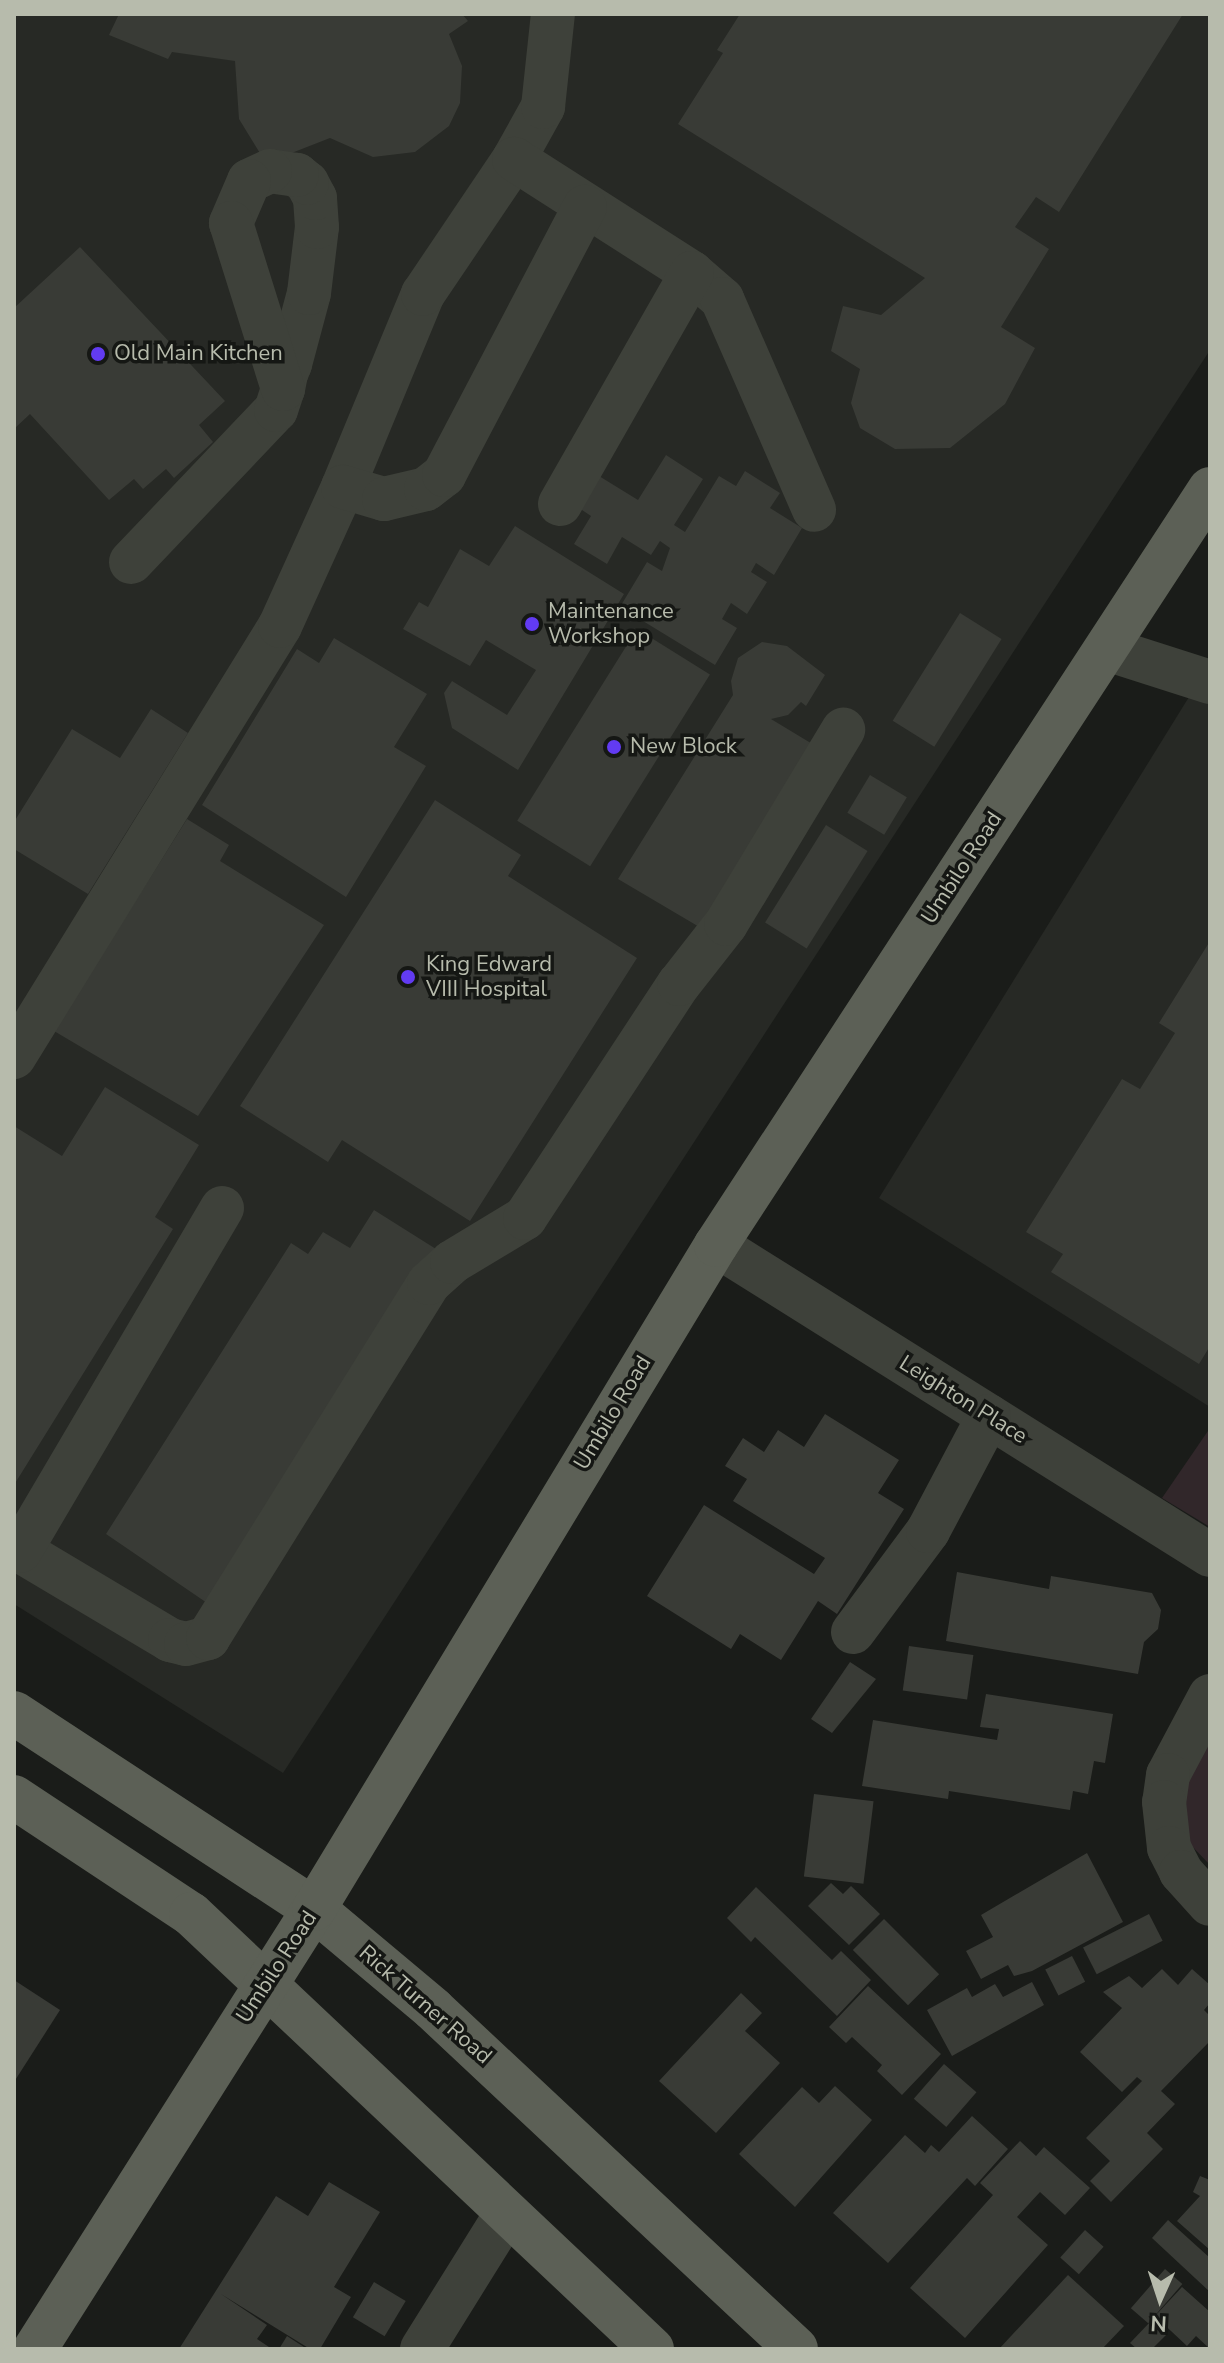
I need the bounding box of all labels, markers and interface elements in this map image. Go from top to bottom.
place label: Old Main Kitchen [114,341,283,367]
marker: Old Main Kitchen [89,345,107,363]
place label: Maintenance Workshop [548,598,674,650]
marker: Maintenance Workshop [523,615,541,633]
place label: New Block [630,734,737,760]
marker: New Block [605,738,623,756]
street label: Umbilo Road [916,807,1008,929]
place label: King Edward VIII Hospital [426,951,552,1002]
marker: King Edward VIII Hospital [397,966,419,988]
street label: Leighton Place [894,1350,1032,1450]
street label: Umbilo Road [569,1351,657,1475]
street label: Umbilo Road [231,1906,323,2028]
street label: Rick Turner Road [353,1940,497,2070]
north arrow [1120,2259,1200,2339]
text: N [1150,2308,1168,2338]

